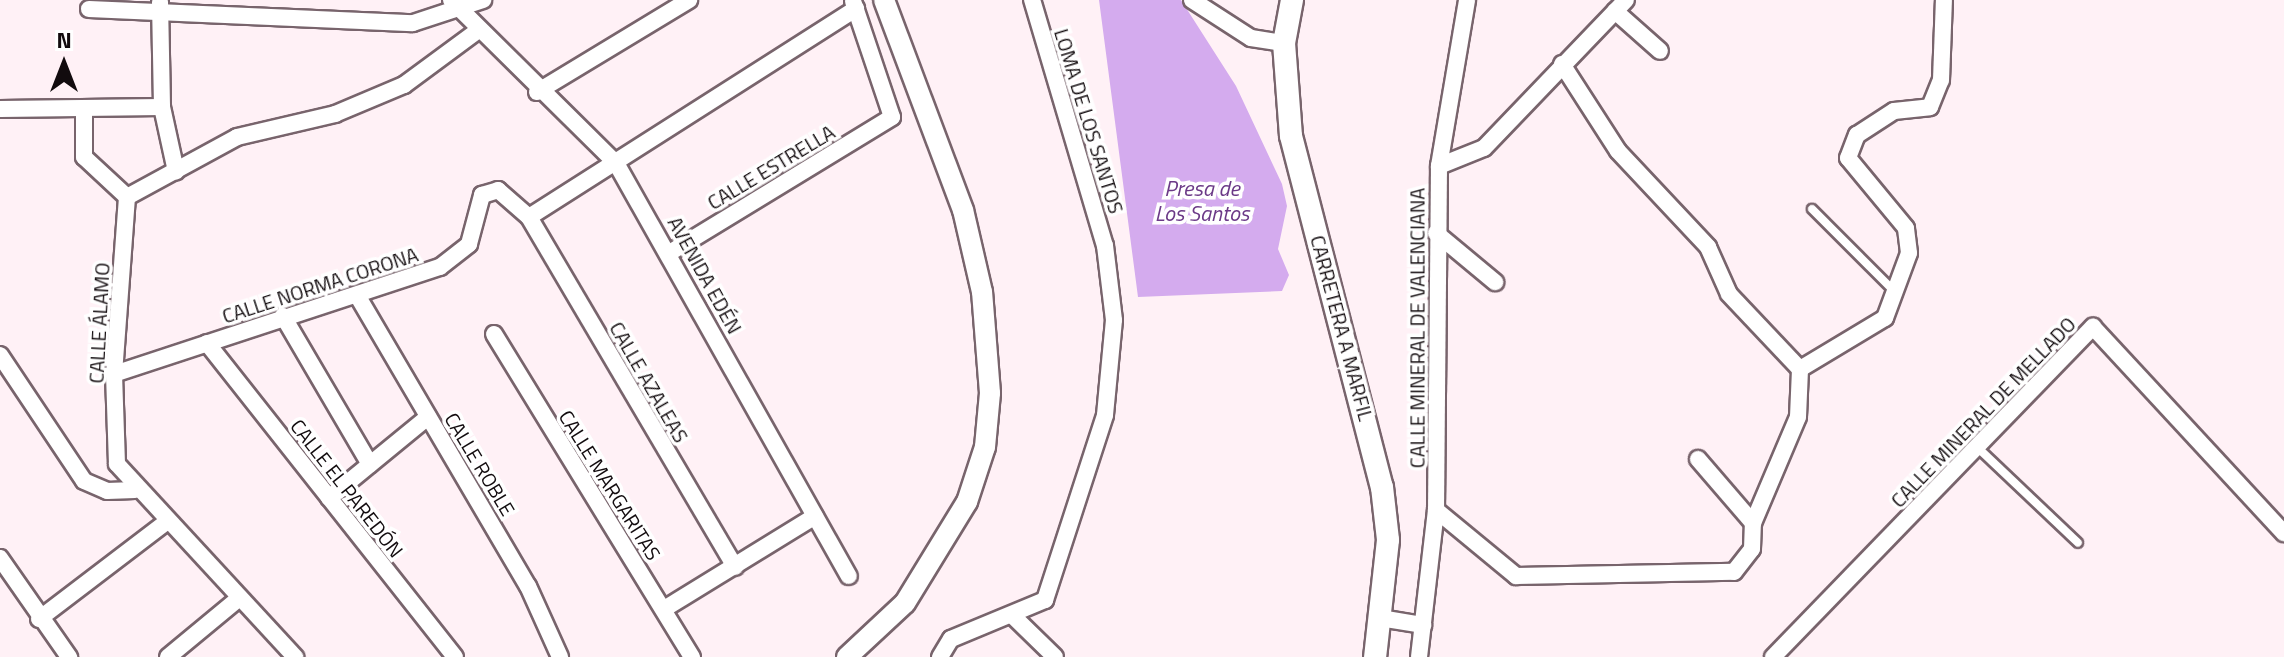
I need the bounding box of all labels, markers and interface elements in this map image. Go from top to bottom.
text: N [56,23,72,57]
north arrow [24,24,104,104]
street label: LOMA DE LOS SANTOS [1049,26,1129,216]
street label: CALLE ESTRELLA [703,120,839,214]
water label: Presa de Los Santos [1155,175,1249,226]
street label: CALLE MINERAL DE VALENCIANA [1405,188,1429,468]
street label: AVENIDA EDÉN [663,212,747,338]
street label: CARRETERA A MARFIL [1306,233,1378,423]
street label: CALLE NORMA CORONA [219,242,421,328]
street label: CALLE ÁLAMO [84,262,114,384]
street label: CALLE MINERAL DE MELLADO [1886,312,2080,512]
street label: CALLE AZALEAS [605,317,693,447]
street label: CALLE MARGARITAS [554,406,666,564]
street label: CALLE ROBLE [440,408,520,520]
street label: CALLE EL PAREDÓN [286,414,408,562]

